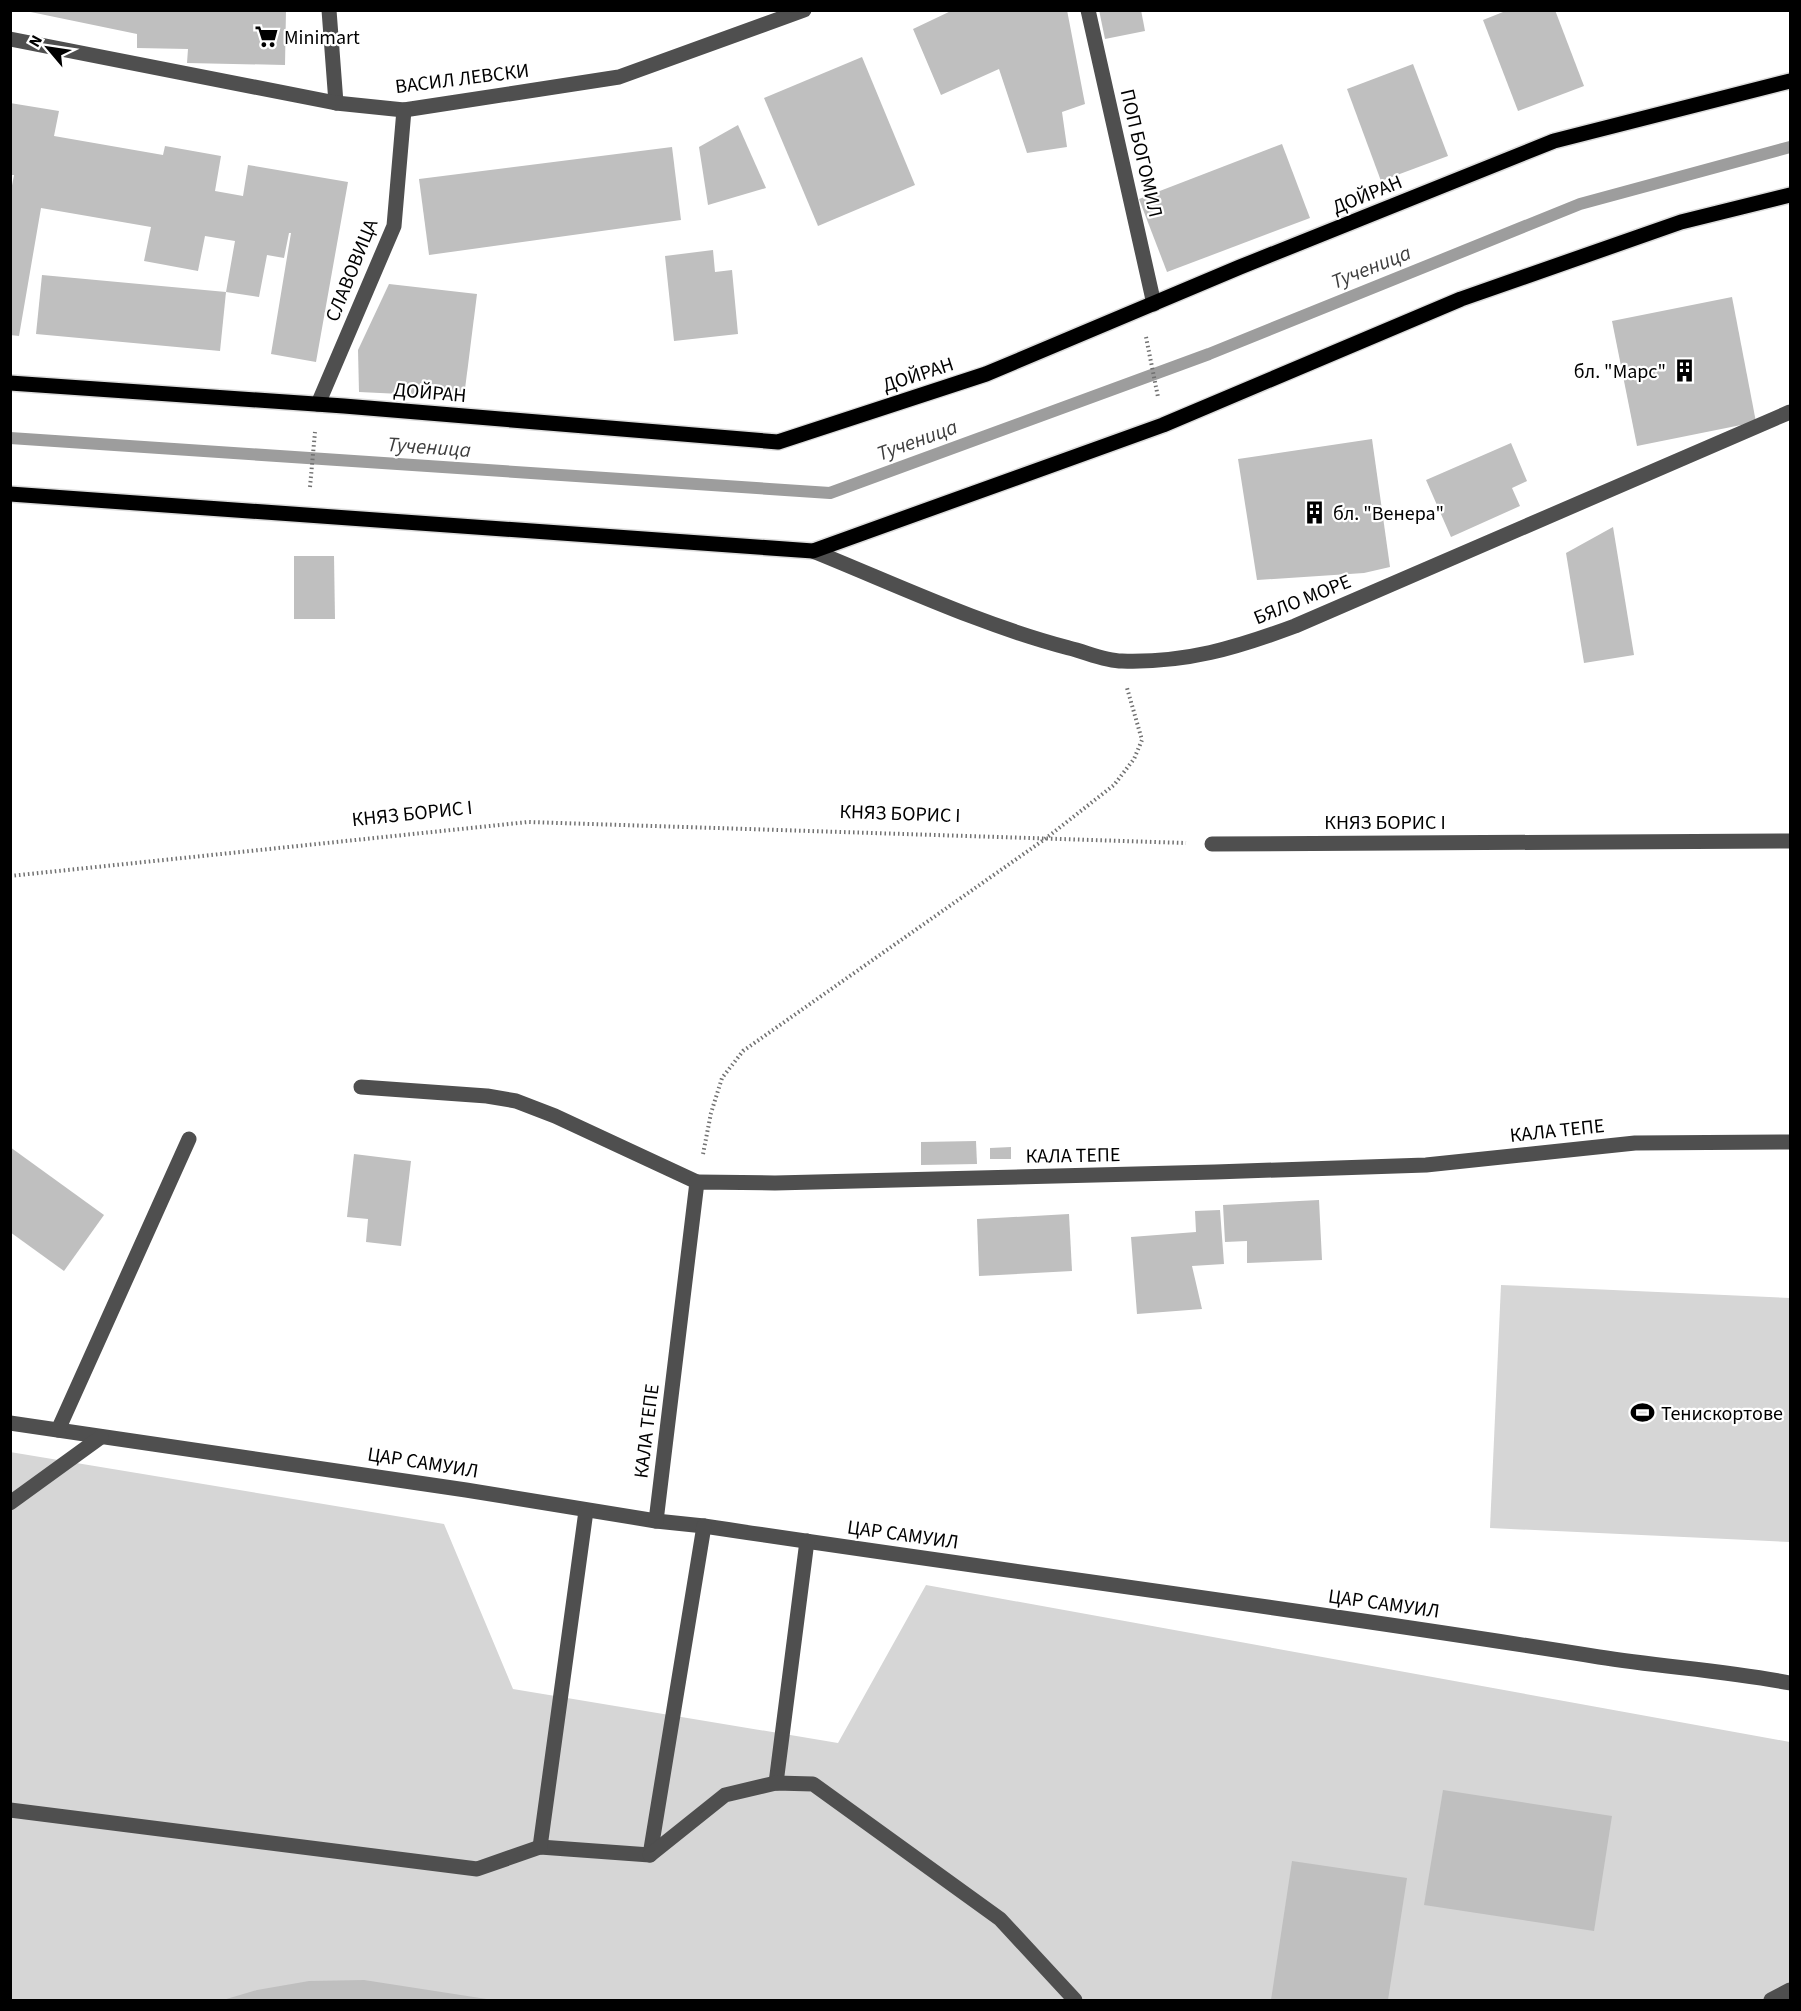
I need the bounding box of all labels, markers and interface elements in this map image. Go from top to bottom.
north arrow [18,18,78,78]
supermarket icon: Minimart [253,24,279,50]
place label: Minimart [284,24,360,52]
text: N [24,31,48,51]
street label: ВАСИЛ ЛЕВСКИ [394,57,531,101]
street label: ПОП БОГОМИЛ [1113,86,1169,220]
street label: ДОЙРАН [1328,168,1407,222]
street label: СЛАВОВИЦА [319,215,385,326]
water label: Тученица [1326,237,1416,297]
street label: ДОЙРАН [879,350,957,400]
place label: бл. "Марс" [1574,358,1666,386]
building icon: бл. "Марс" [1671,358,1697,384]
street label: ДОЙРАН [392,376,468,410]
water label: Тученица [872,412,962,468]
water label: Тученица [386,429,472,465]
building icon: бл. "Венера" [1302,500,1328,526]
place label: бл. "Венера" [1333,500,1444,528]
street label: БЯЛО МОРЕ [1249,568,1355,632]
street label: КНЯЗ БОРИС I [350,794,474,834]
street label: КНЯЗ БОРИС I [839,798,961,830]
street label: КНЯЗ БОРИС I [1324,809,1446,837]
street label: КАЛА ТЕПЕ [1509,1112,1606,1150]
street label: КАЛА ТЕПЕ [1025,1141,1121,1171]
street label: КАЛА ТЕПЕ [627,1382,667,1480]
sports icon: Тенискортове [1630,1400,1656,1426]
place label: Тенискортове [1661,1400,1783,1428]
street label: ЦАР САМУИЛ [365,1440,480,1486]
street label: ЦАР САМУИЛ [845,1513,960,1557]
street label: ЦАР САМУИЛ [1326,1582,1441,1626]

